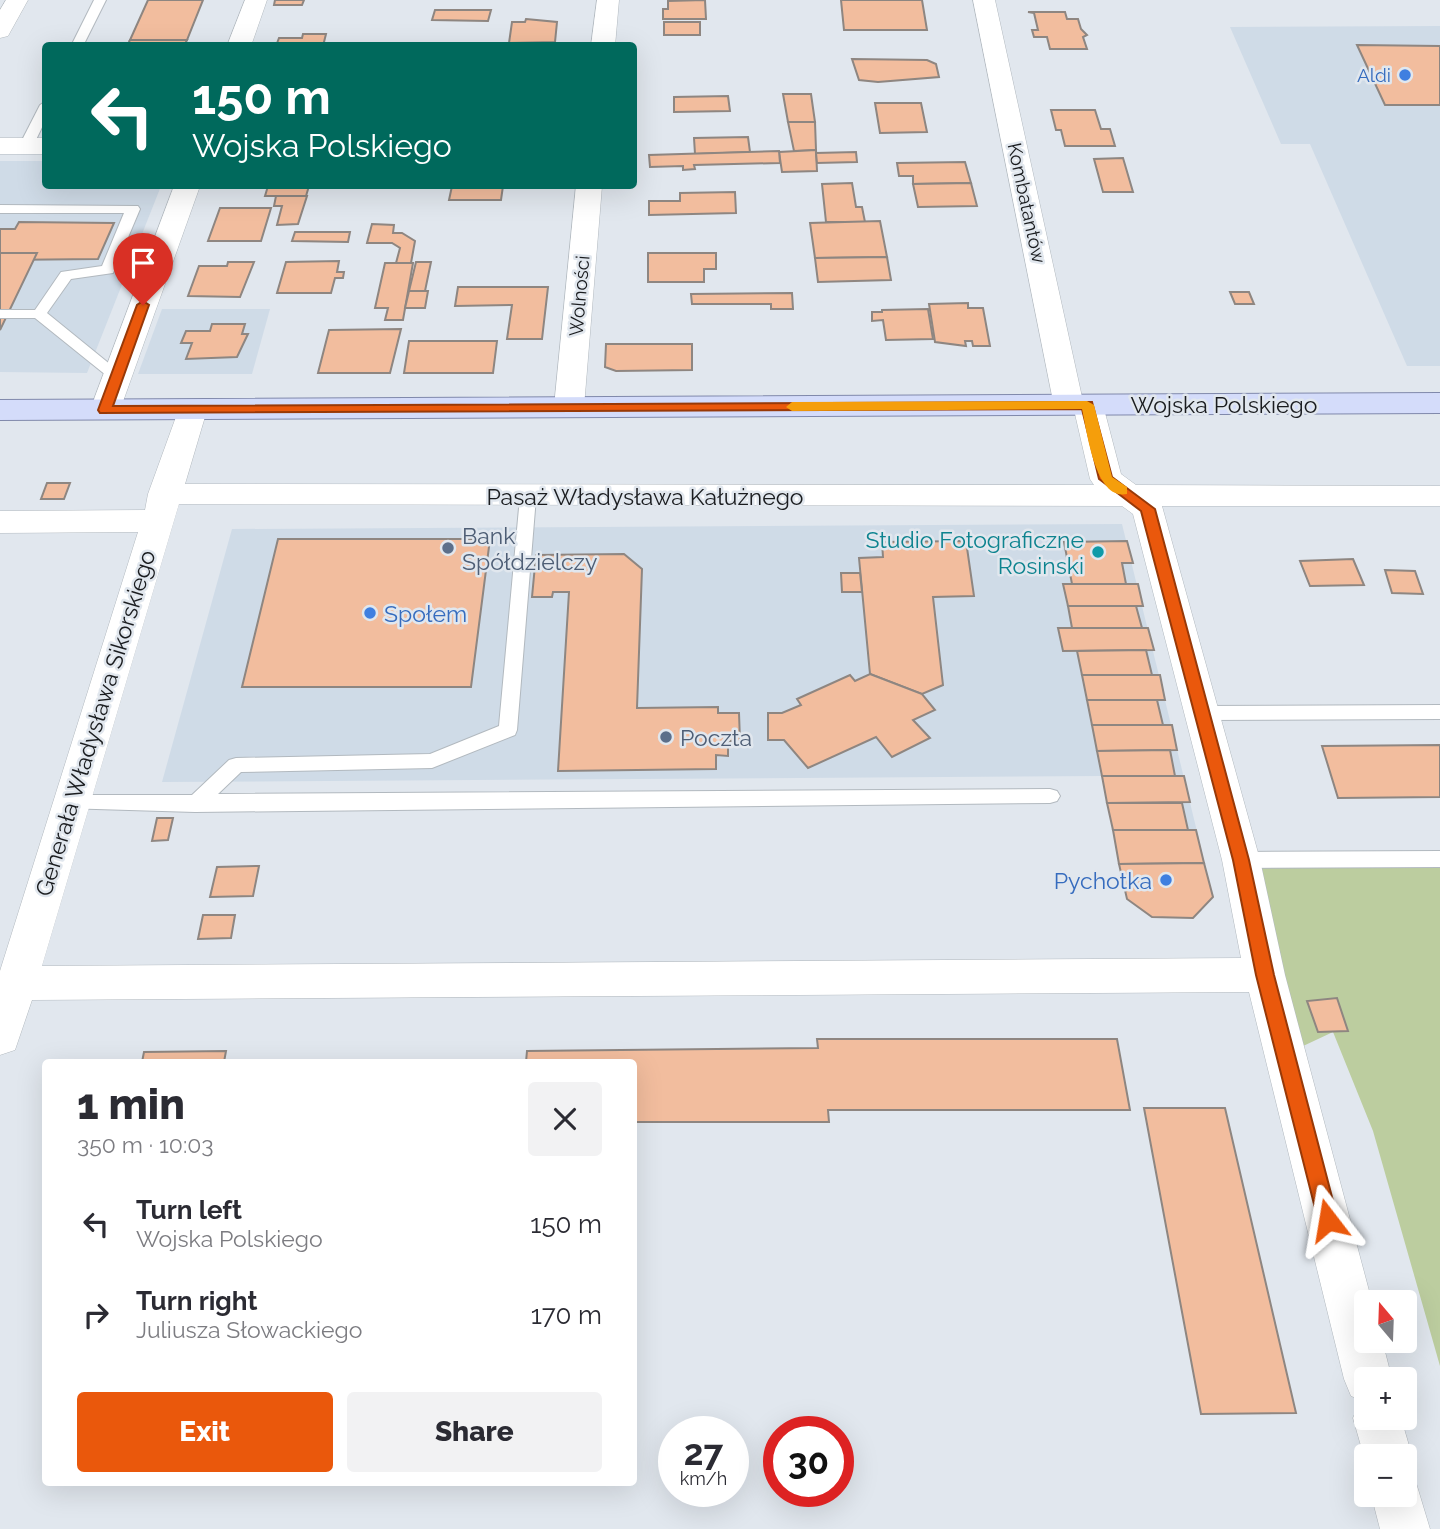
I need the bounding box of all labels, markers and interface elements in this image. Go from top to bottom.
place label: Aldi [1357,64,1391,86]
marker: Aldi [1397,67,1413,83]
text: 150 m [192,68,331,125]
icon: left [77,70,168,161]
text: Wojska Polskiego [192,127,452,164]
street label: Kombatantów [1003,141,1051,266]
pin [113,233,173,305]
icon: arrive [124,244,162,282]
street label: Wolności [565,255,593,337]
street label: Wojska Polskiego [1131,391,1317,418]
street label: Pasaż Władysława Kałużnego [486,483,804,510]
place label: Bank Spółdzielczy [462,522,597,575]
place label: Studio Fotograficzne Rosinski [865,526,1084,579]
marker: Bank Spółdzielczy [440,540,456,556]
marker: Studio Fotograficzne Rosinski [1090,544,1106,560]
street label: Generała Władysława Sikorskiego [29,547,161,899]
place label: Społem [384,600,467,627]
marker: Społem [362,605,378,621]
place label: Poczta [680,724,752,751]
marker: Poczta [658,729,674,745]
place label: Pychotka [1054,867,1152,894]
marker: Pychotka [1158,872,1174,888]
text: 1 min [77,1080,185,1129]
button: close [528,1082,602,1156]
text: 350 m · 10:03 [77,1131,214,1158]
position arrow [1291,1183,1365,1257]
text: Turn left [136,1195,242,1225]
icon: left [77,1205,115,1243]
text: 150 m [530,1209,602,1239]
text: Wojska Polskiego [136,1225,323,1252]
text: Turn right [136,1286,257,1316]
north arrow [1354,1290,1418,1353]
map controls [1354,1290,1417,1507]
icon: right [77,1296,115,1334]
text: 170 m [531,1300,602,1330]
text: Juliusza Słowackiego [136,1316,362,1343]
button: + [1354,1367,1417,1430]
button: Exit [77,1392,333,1472]
button: Share [347,1392,602,1472]
speed limit sign: 30 [763,1416,854,1507]
text: 27 [684,1432,723,1473]
button: − [1354,1444,1417,1507]
text: km/h [680,1468,727,1489]

